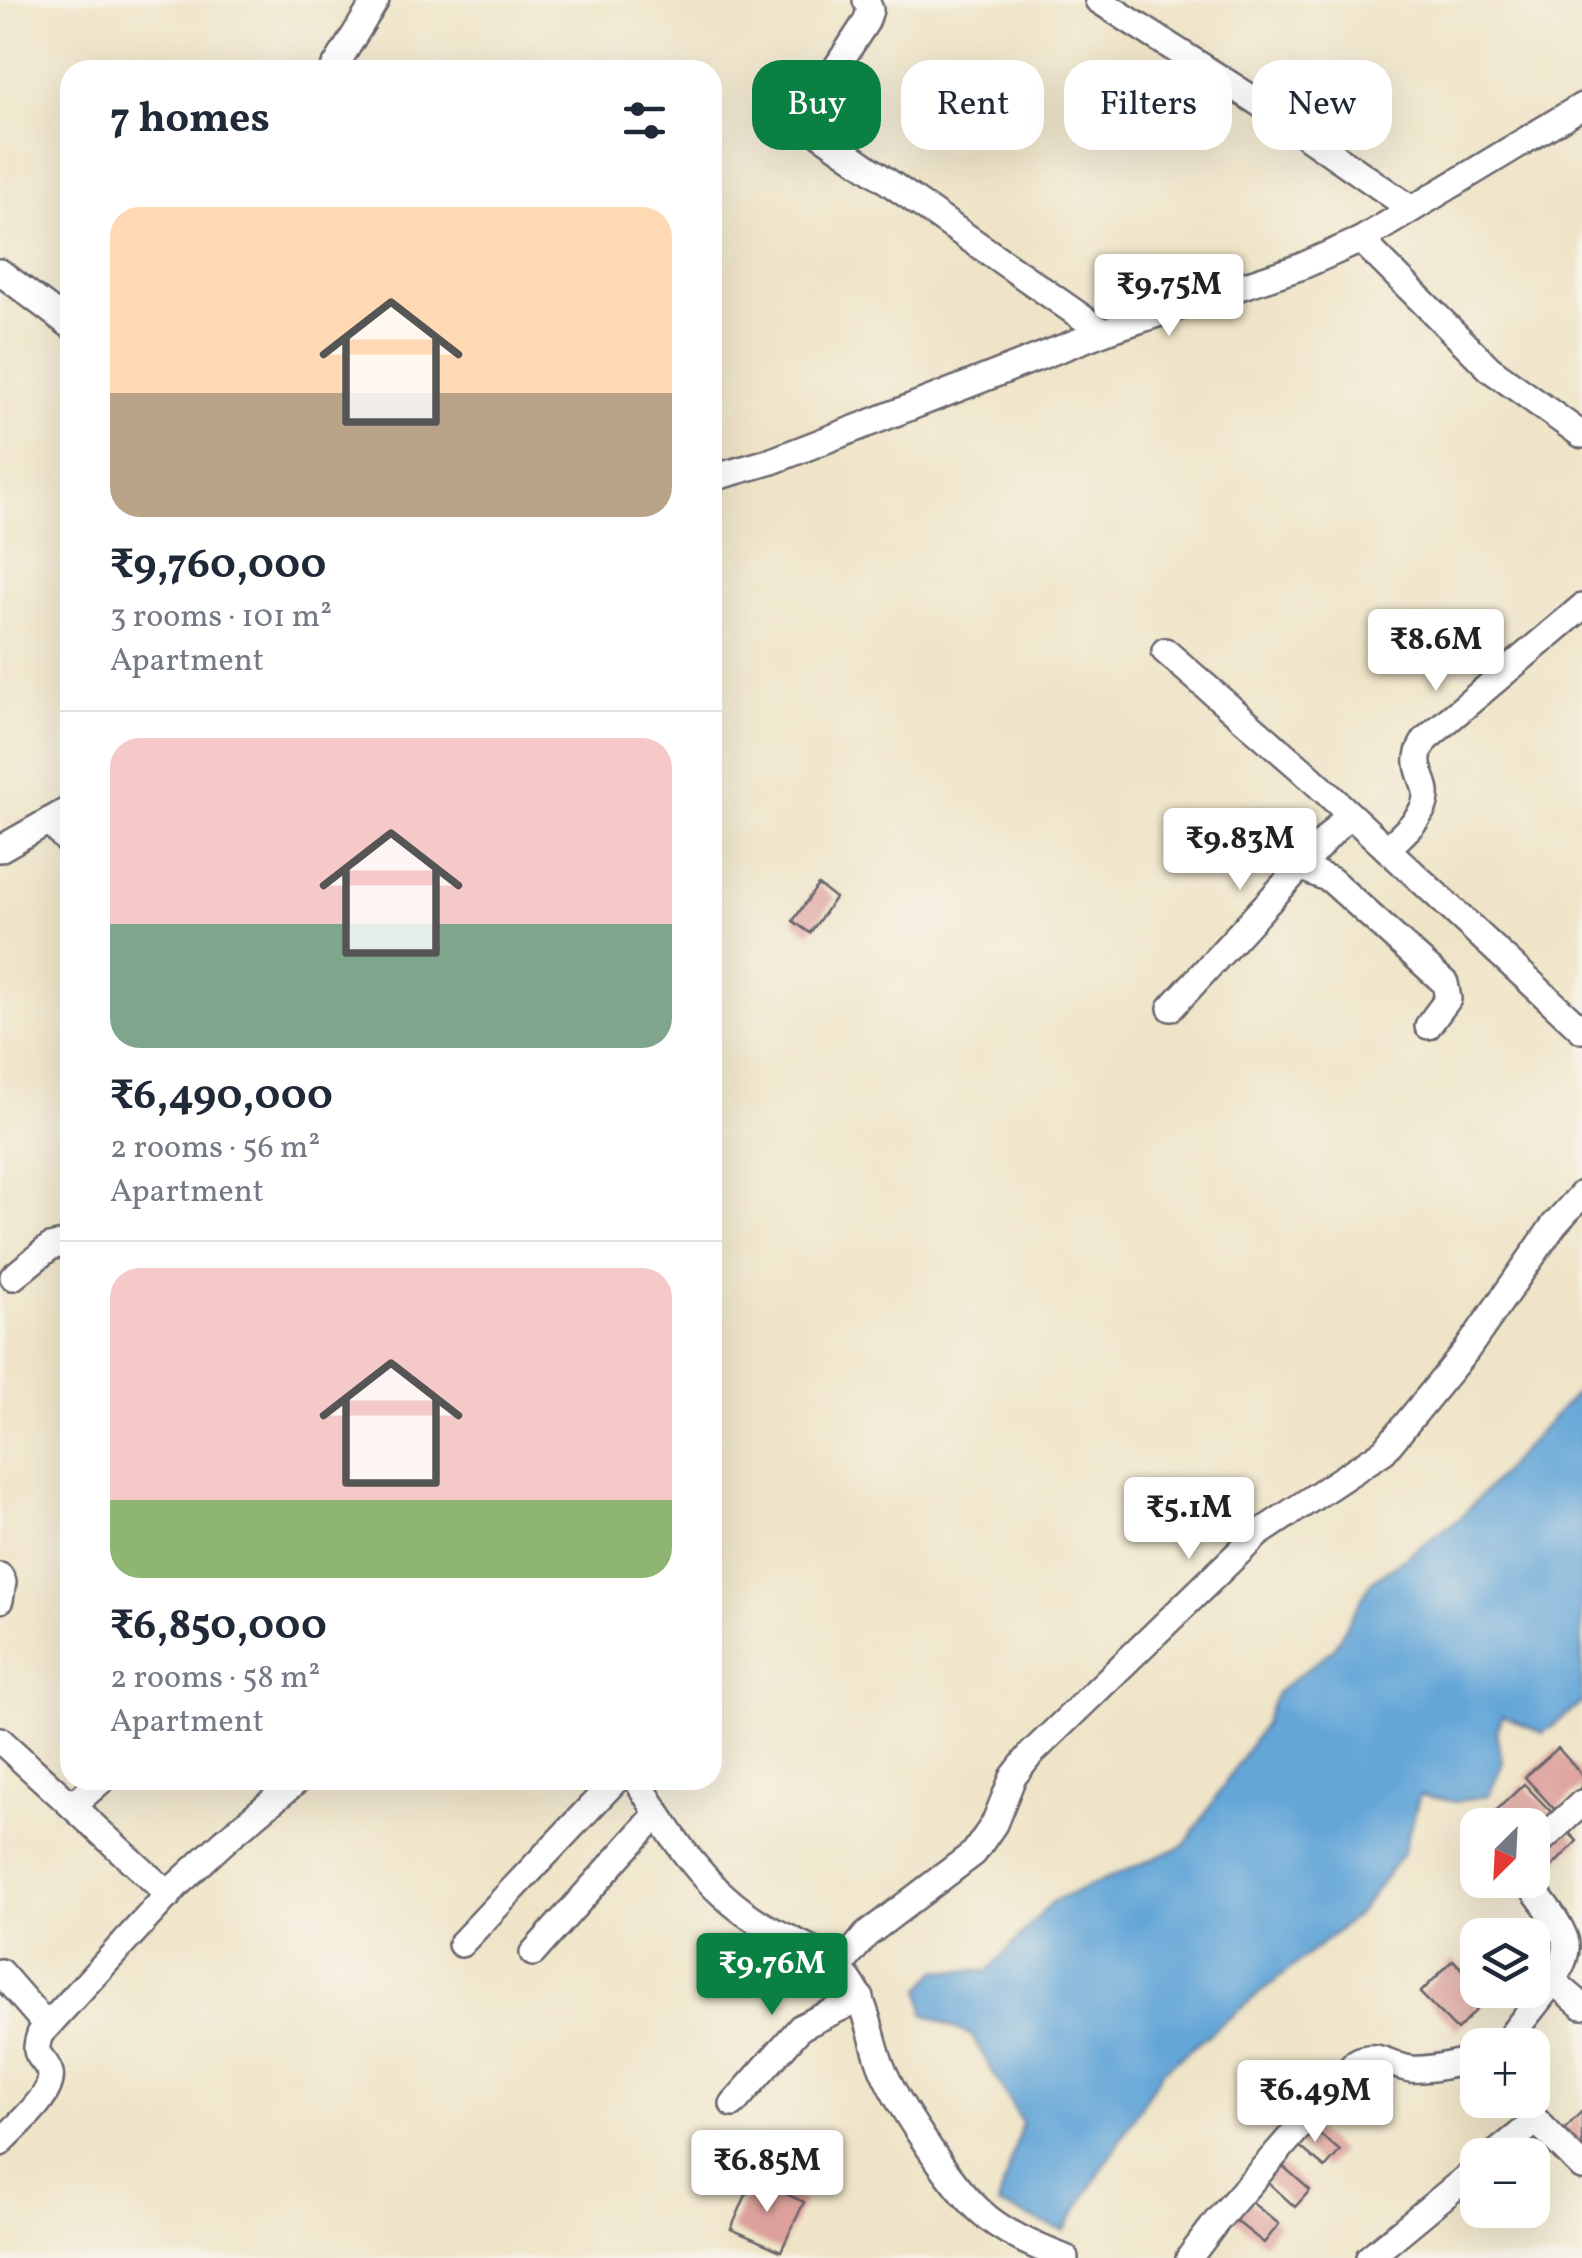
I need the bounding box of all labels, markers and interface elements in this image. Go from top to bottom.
chip: Buy [752,60,881,150]
chip: Rent [901,60,1044,150]
chip: Filters [1064,60,1232,150]
chip: New [1252,60,1392,150]
text: 7 homes [110,91,270,150]
icon: filters [617,93,672,148]
pin: ₹9.75M [1088,254,1250,339]
text: ₹9.75M [1116,264,1222,308]
icon: home [301,272,481,452]
text: ₹9,760,000 [110,537,326,596]
text: 3 rooms · 101 m² [110,596,332,640]
pin: ₹8.6M [1366,609,1506,694]
text: ₹8.6M [1390,619,1482,663]
text: Apartment [110,640,264,684]
icon: home [301,803,481,983]
pin: ₹9.83M [1159,808,1321,893]
text: ₹9.83M [1185,818,1295,862]
text: ₹6,490,000 [110,1068,333,1127]
text: 2 rooms · 56 m² [110,1127,320,1171]
text: Apartment [110,1171,264,1215]
icon: home [301,1333,481,1513]
pin: ₹5.1M [1119,1477,1259,1562]
text: ₹5.1M [1146,1487,1232,1531]
text: ₹6,850,000 [110,1598,327,1657]
text: 2 rooms · 58 m² [110,1657,320,1701]
text: Apartment [110,1701,264,1745]
north arrow [1460,1808,1550,1898]
map controls [1460,1808,1550,2228]
button: layers [1460,1918,1550,2008]
pin: ₹9.76M [691,1933,853,2018]
text: ₹9.76M [719,1943,825,1987]
button: + [1460,2028,1550,2118]
pin: ₹6.49M [1234,2060,1396,2145]
text: ₹6.49M [1259,2070,1371,2114]
pin: ₹6.85M [686,2130,848,2215]
button: − [1460,2138,1550,2228]
text: ₹6.85M [713,2140,821,2184]

